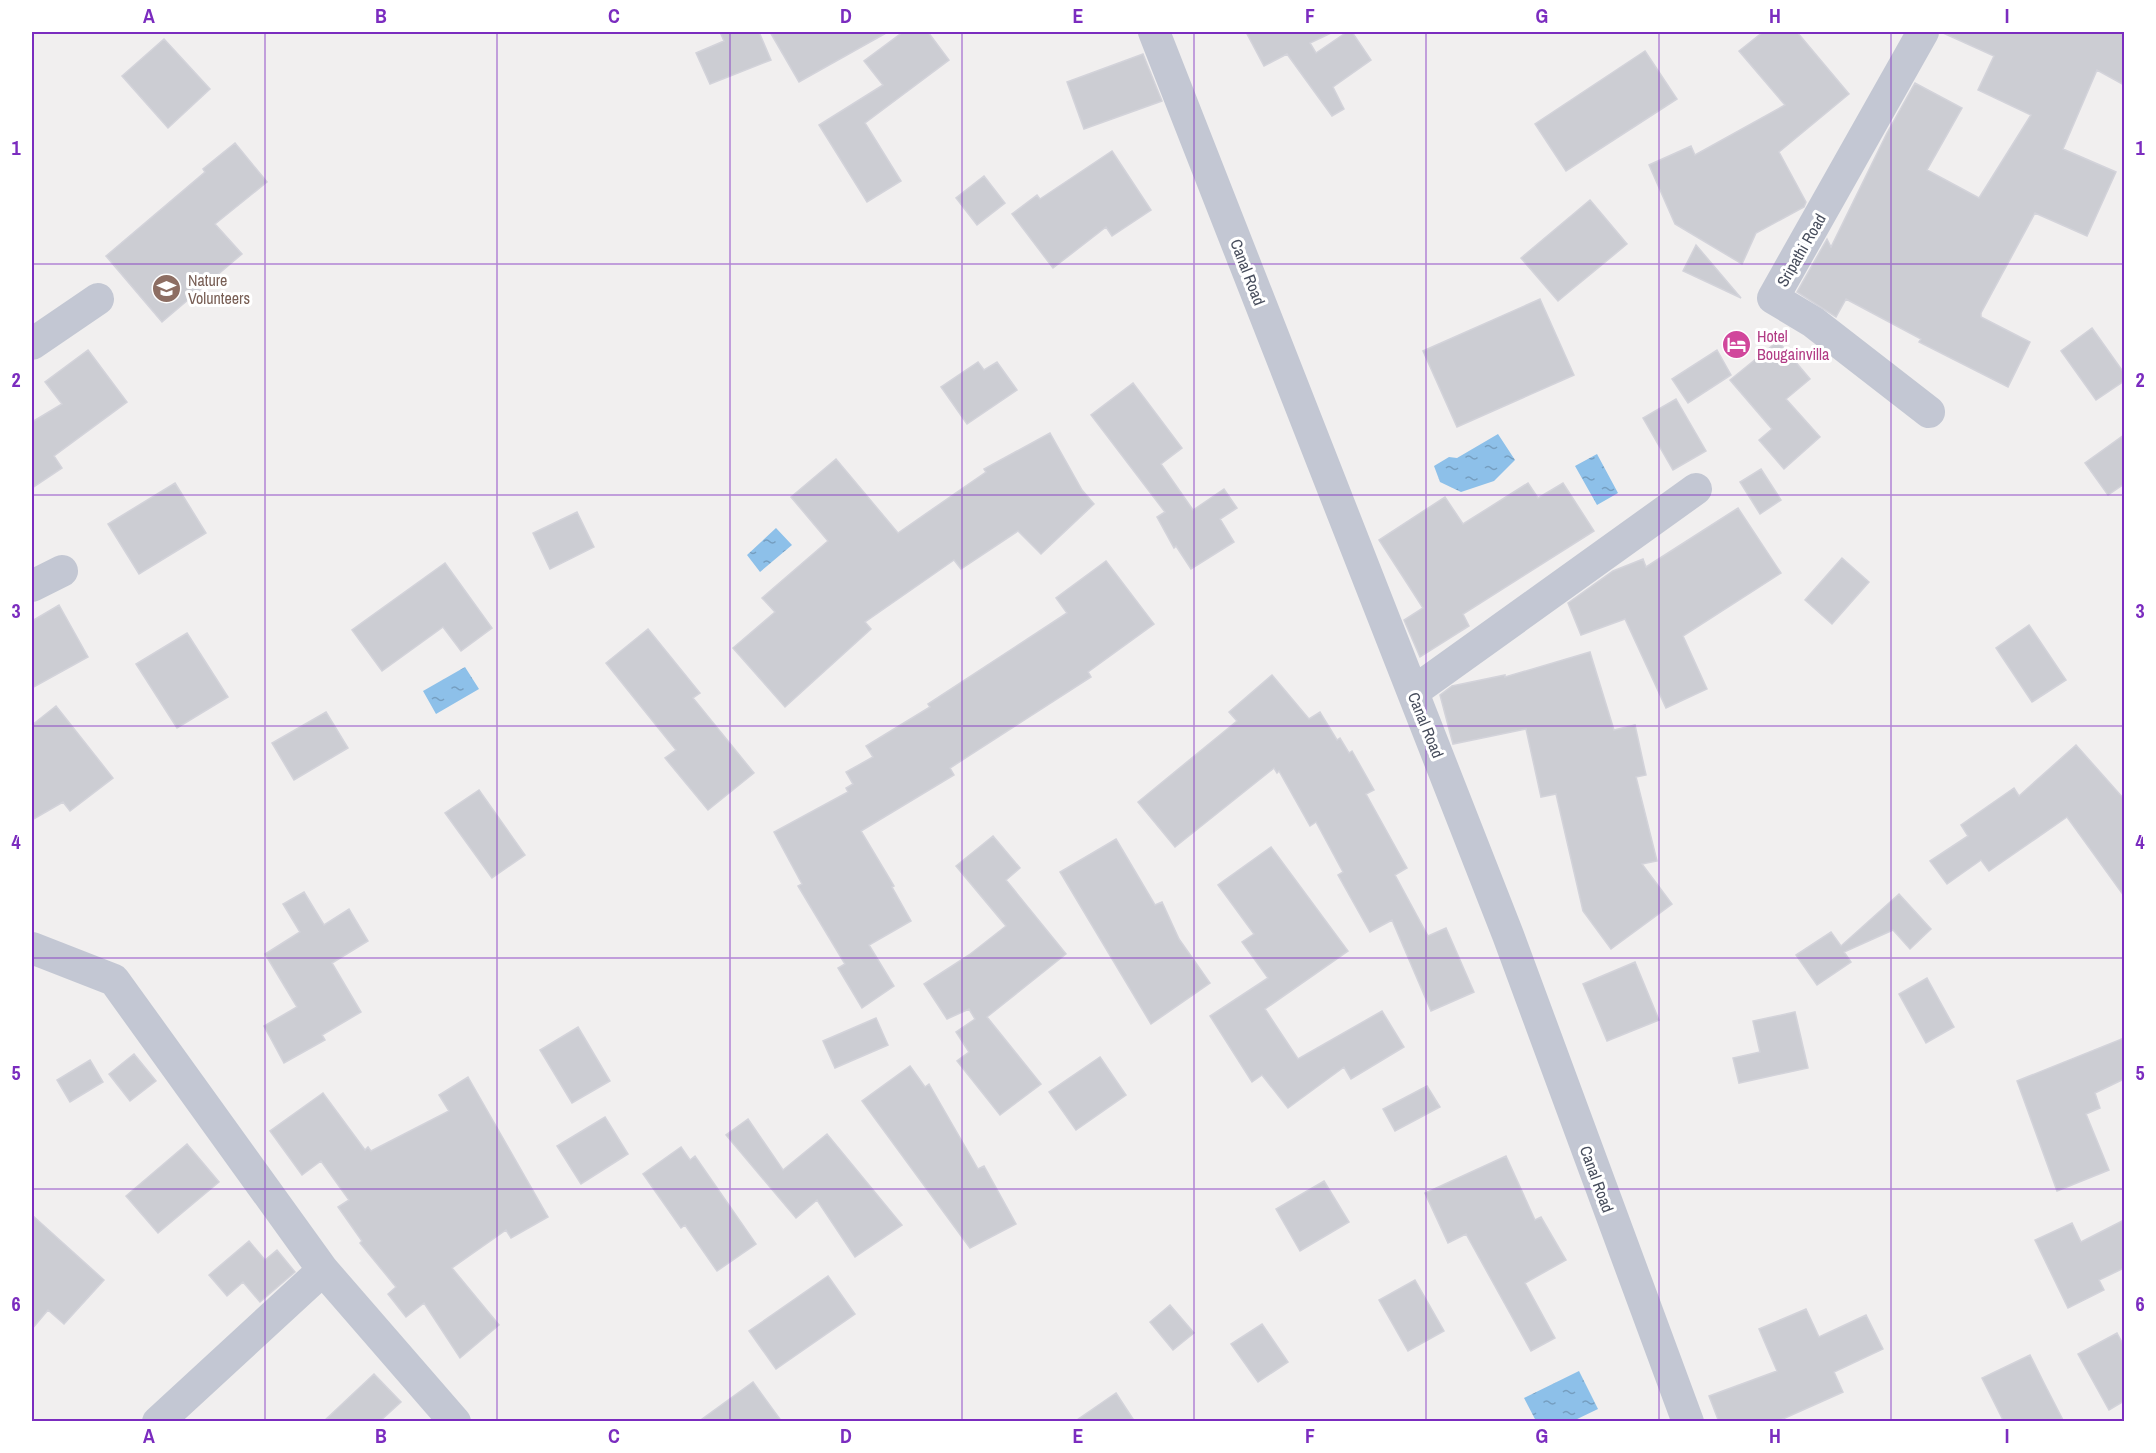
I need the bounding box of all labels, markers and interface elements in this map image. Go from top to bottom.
text: A [143,2,155,29]
text: B [375,2,387,29]
text: C [608,2,620,29]
text: D [840,2,852,29]
text: E [1073,2,1084,29]
text: F [1305,2,1315,29]
text: G [1536,2,1548,29]
text: H [1769,2,1781,29]
text: I [2005,2,2009,29]
text: 1 [11,134,21,161]
text: 1 [2135,134,2145,161]
street label: Sripathi Road [1771,209,1831,291]
street label: Canal Road [1225,236,1271,308]
place label: Nature Volunteers [188,269,250,309]
school or university icon: Nature Volunteers [151,273,183,305]
place label: Hotel Bougainvilla [1757,325,1830,365]
hotel icon: Hotel Bougainvilla [1720,329,1752,361]
text: 2 [11,366,21,393]
text: 2 [2135,366,2145,393]
text: 3 [11,597,21,624]
text: 3 [2135,597,2145,624]
street label: Canal Road [1403,689,1449,761]
text: 4 [11,828,21,855]
text: 4 [2135,828,2145,855]
text: 5 [11,1059,21,1086]
text: 5 [2135,1059,2145,1086]
street label: Canal Road [1575,1143,1619,1215]
text: 6 [11,1290,21,1317]
text: 6 [2135,1290,2145,1317]
text: A [143,1422,155,1449]
text: B [375,1422,387,1449]
text: C [608,1422,620,1449]
text: D [840,1422,852,1449]
text: E [1073,1422,1084,1449]
text: F [1305,1422,1315,1449]
text: G [1536,1422,1548,1449]
text: H [1769,1422,1781,1449]
text: I [2005,1422,2009,1449]

